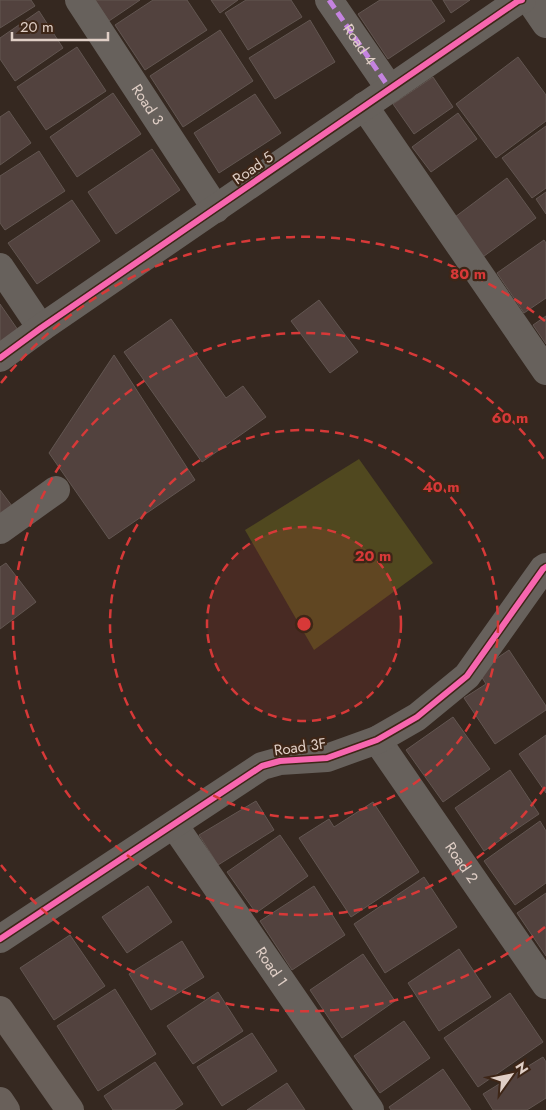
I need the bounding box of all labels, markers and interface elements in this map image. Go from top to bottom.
scale bar [12,10,109,42]
text: 20 m [20,16,54,38]
street label: Road 4 [338,19,382,70]
street label: Road 3 [126,80,169,129]
street label: Road 5 [228,146,278,190]
text: 80 m [450,263,486,285]
text: 60 m [492,407,528,429]
text: 40 m [422,476,460,498]
text: 20 m [355,545,391,567]
centre of rings [295,615,313,633]
street label: Road 3F [272,732,328,762]
street label: Road 2 [440,838,484,888]
street label: Road 1 [250,942,293,991]
north arrow [486,1050,536,1100]
text: N [510,1058,533,1078]

